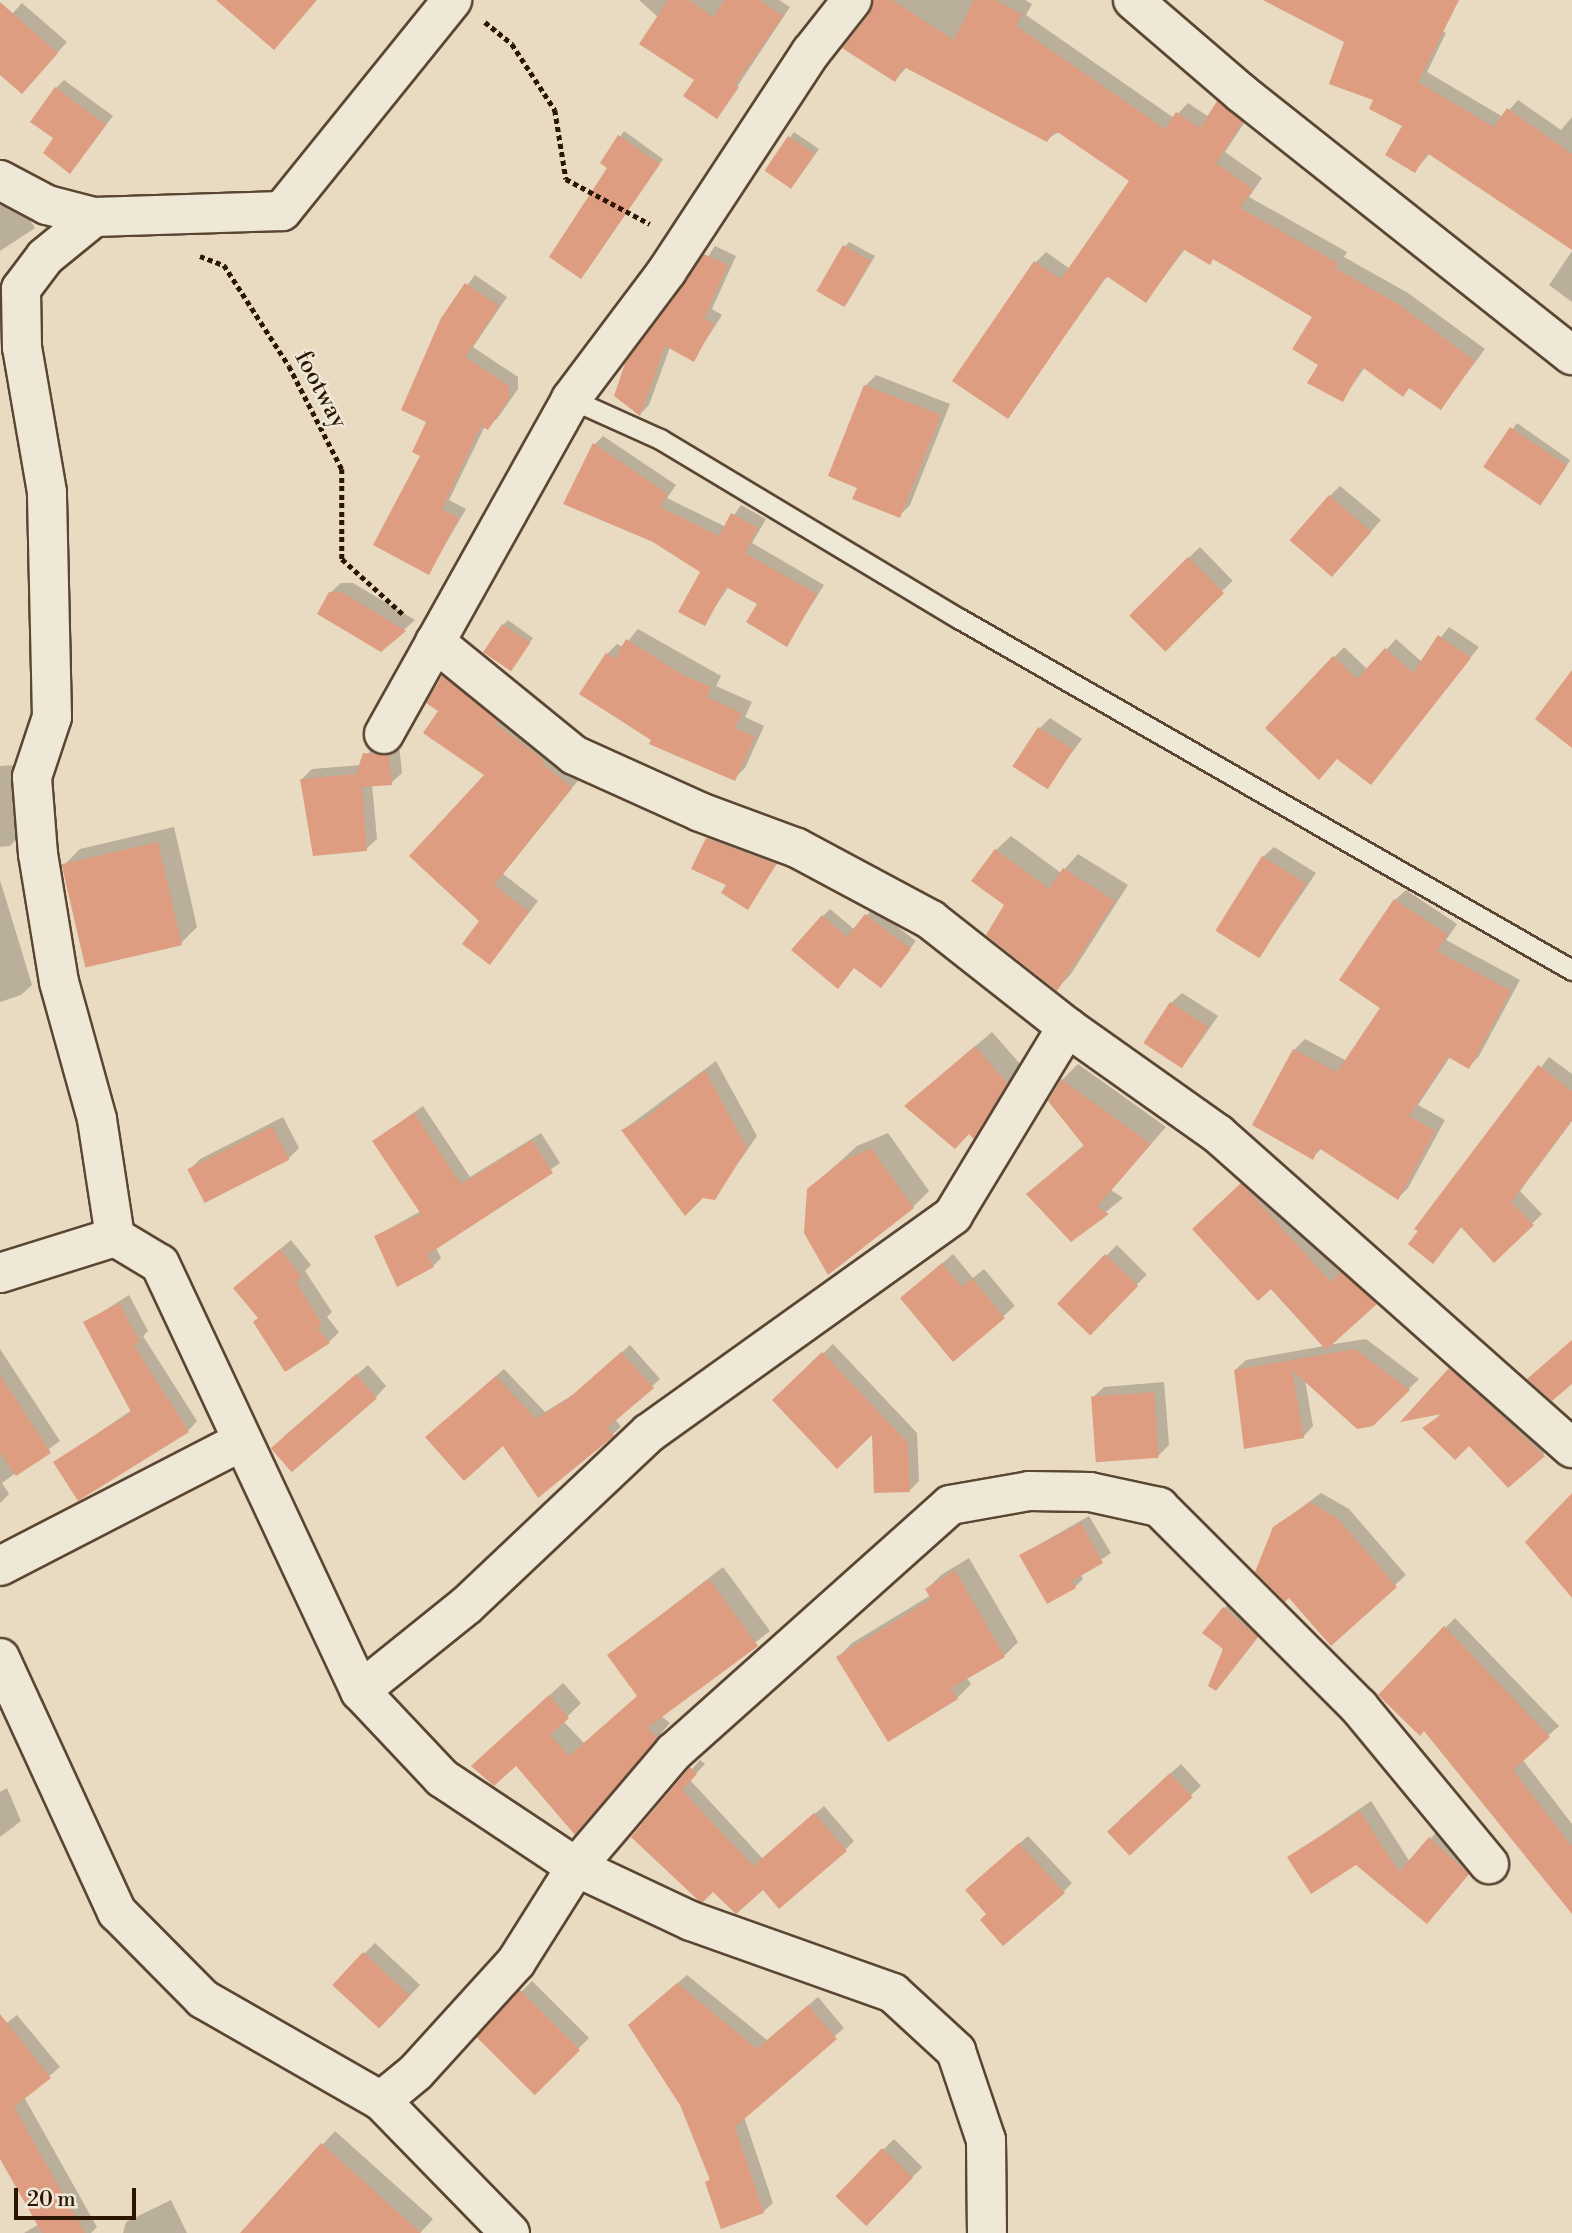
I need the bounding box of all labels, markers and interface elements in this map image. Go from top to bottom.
street label: footway [288,346,352,434]
scale bar [18,2174,140,2218]
text: 20 m [27,2187,76,2213]

